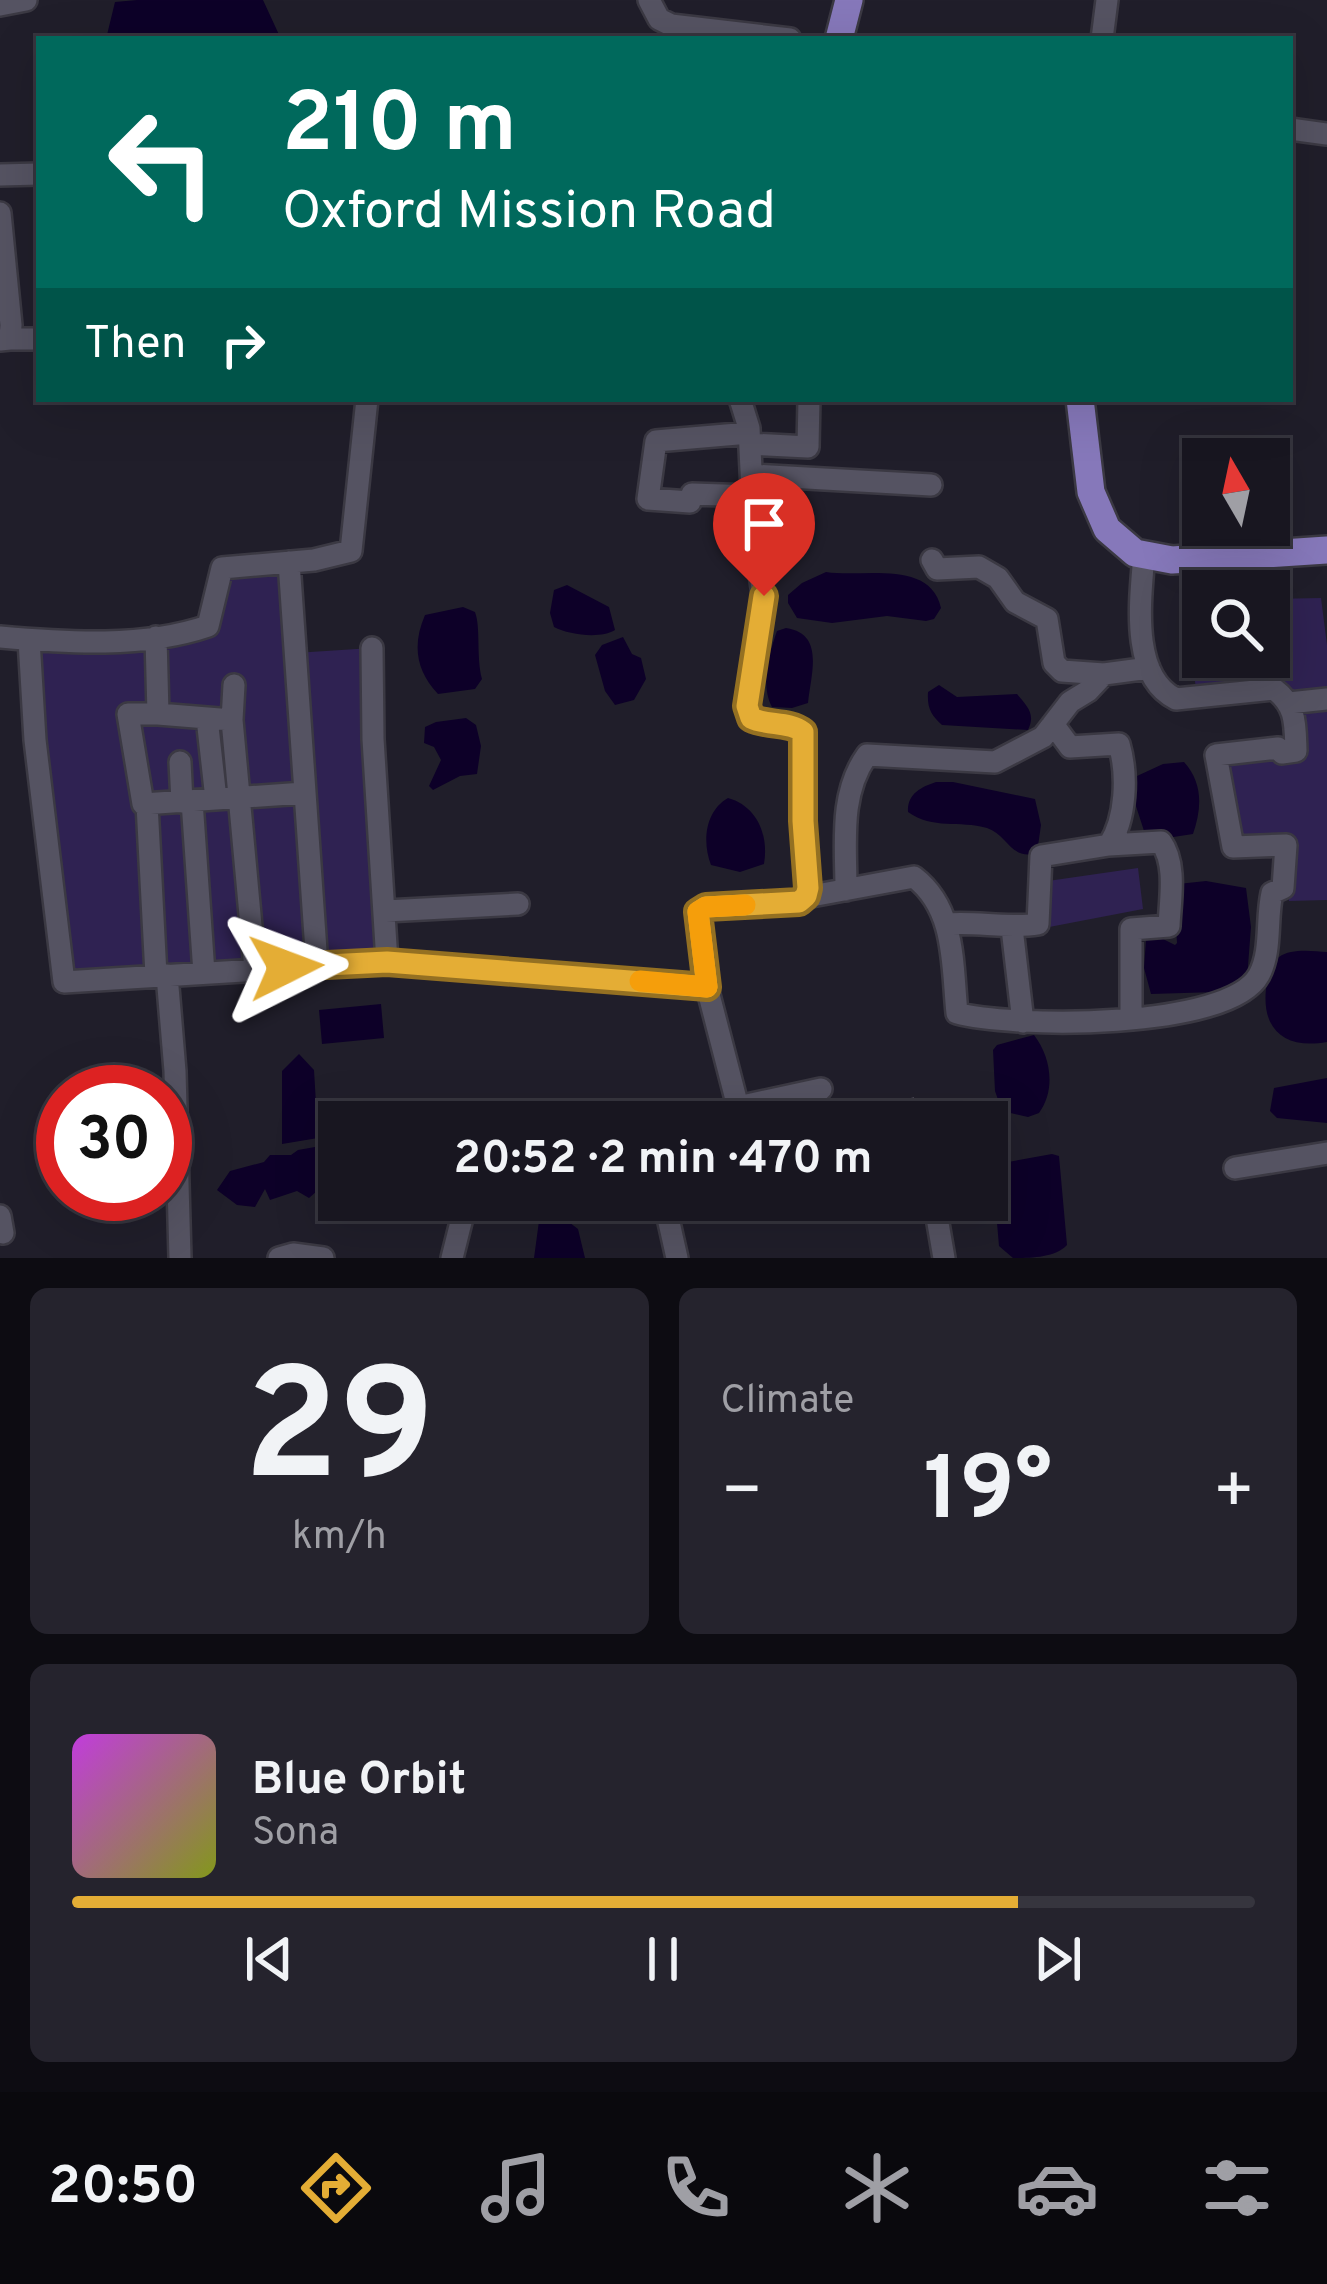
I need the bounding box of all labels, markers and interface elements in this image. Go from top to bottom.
text: 210 m [282,75,517,181]
icon: left [84,84,240,240]
text: Oxford Mission Road [282,179,776,248]
icon: right [210,312,276,378]
text: Then [84,317,186,374]
north arrow [1182,438,1290,546]
map controls [1182,438,1290,678]
pin [713,473,815,596]
icon: arrive [731,491,797,557]
button: search [1182,570,1290,678]
position arrow [223,904,349,1030]
speed limit sign: 30 [36,1065,192,1221]
text: 20:52 · 2 min · 470 m [453,1132,873,1189]
text: 29 [244,1337,435,1535]
text: Climate [721,1378,854,1427]
text: 19° [923,1438,1052,1551]
text: − [721,1453,763,1536]
text: + [1212,1453,1255,1536]
text: km/h [292,1514,387,1563]
text: Blue Orbit [252,1753,466,1810]
text: Sona [252,1810,339,1859]
icon: previous [236,1926,302,1992]
icon: pause [630,1926,696,1992]
icon: next [1025,1926,1091,1992]
icon: directions [294,2146,378,2230]
icon: music [474,2146,558,2230]
icon: phone [654,2146,738,2230]
icon: climate [835,2146,919,2230]
icon: car [1015,2146,1099,2230]
icon: filters [1195,2146,1279,2230]
text: 20:50 [48,2154,198,2223]

